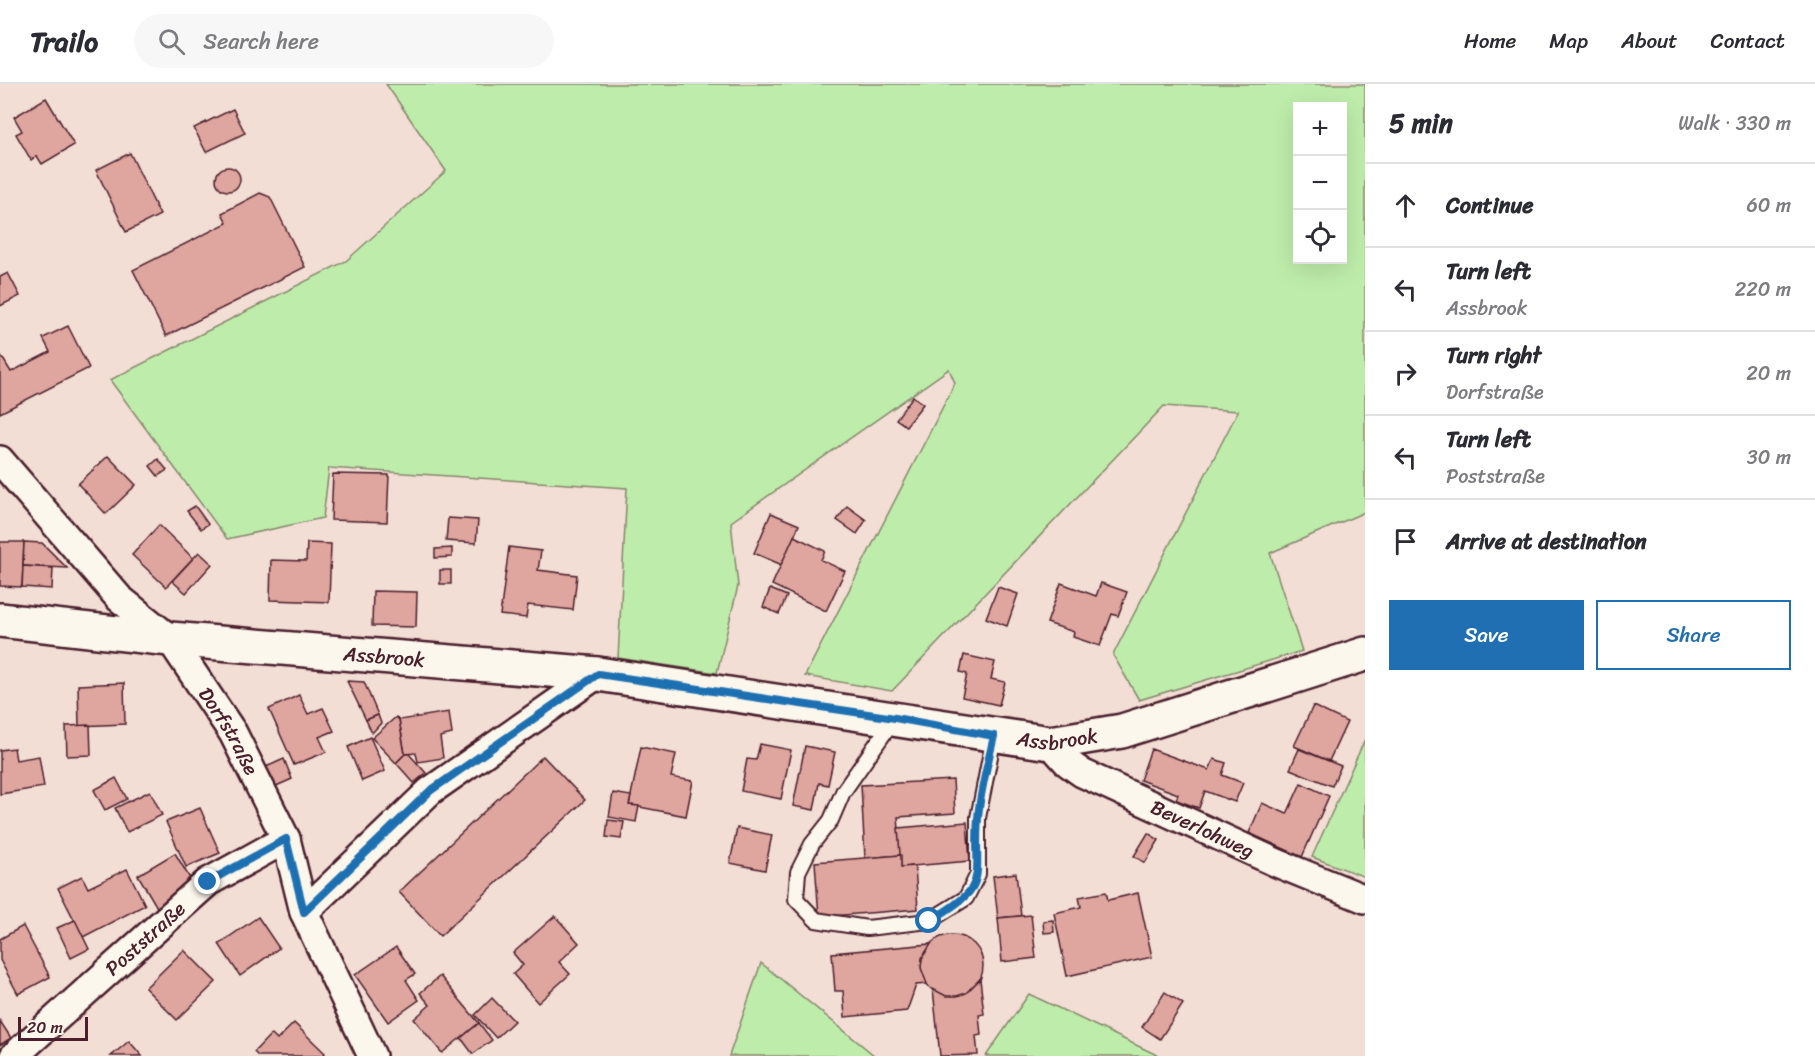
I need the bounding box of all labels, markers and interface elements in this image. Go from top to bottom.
search box [134,14,554,68]
text: Trailo [30,17,98,66]
text: Search here [203,22,319,61]
text: Home [1464,22,1516,60]
text: Map [1549,22,1588,60]
text: About [1621,22,1678,60]
text: Contact [1711,22,1785,60]
icon: search [155,25,188,58]
text: 5 min [1389,100,1453,146]
map controls [1293,102,1347,264]
button: + [1293,102,1347,156]
text: Walk · 330 m [1678,106,1791,141]
button: − [1293,156,1347,210]
text: Continue [1446,186,1534,225]
text: 60 m [1746,188,1791,223]
icon: ahead [1389,189,1422,222]
button: locate [1293,210,1347,264]
text: Turn left [1446,252,1531,291]
text: 220 m [1735,272,1791,307]
icon: left [1389,273,1422,306]
text: Assbrook [1446,291,1527,326]
text: Turn right [1446,336,1541,375]
text: 20 m [1746,356,1791,391]
icon: right [1389,357,1422,390]
text: Dorfstraße [1446,375,1544,410]
text: Turn left [1446,420,1531,459]
text: 30 m [1747,440,1791,475]
icon: left [1389,441,1422,474]
text: Poststraße [1446,459,1545,494]
text: Arrive at destination [1446,522,1647,561]
icon: arrive [1389,525,1422,558]
button: Save [1389,600,1584,670]
button: Share [1596,600,1791,670]
street label: Assbrook [341,636,427,678]
street label: Dorfstraße [189,680,269,782]
street label: Assbrook [1013,718,1101,761]
street label: Beverlohweg [1145,790,1260,868]
route end [194,868,220,894]
street label: Poststraße [97,893,194,985]
route start [915,907,941,933]
text: 20 m [27,1013,63,1042]
scale bar [18,1014,88,1042]

